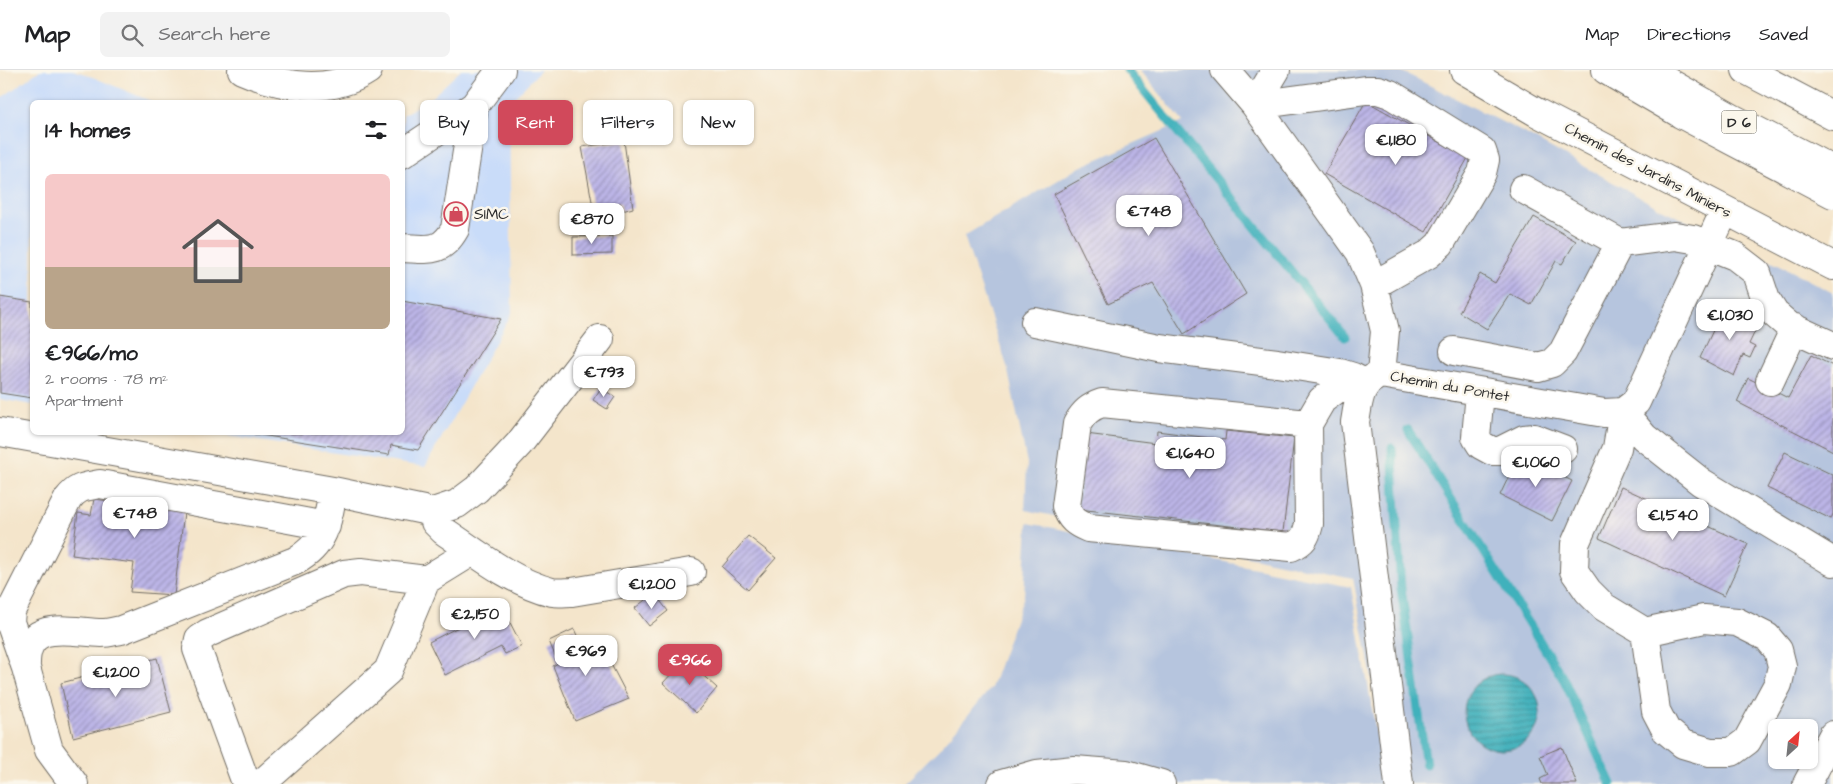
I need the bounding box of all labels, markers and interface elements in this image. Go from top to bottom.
search box [100,12,450,57]
text: Map [25,18,70,52]
icon: search [118,21,146,49]
text: Search here [158,21,271,48]
text: Map [1585,22,1619,47]
text: Directions [1647,22,1731,47]
text: Saved [1759,22,1808,47]
chip: Buy [420,100,488,145]
chip: Rent [498,100,573,145]
chip: Filters [583,100,673,145]
chip: New [683,100,754,145]
road number: D 6 [1722,111,1756,134]
text: 14 homes [45,116,131,145]
icon: filters [362,116,390,144]
street label: Chemin des Jardins Miniers [1561,117,1735,224]
pin: €1,180 [1355,124,1437,166]
text: €1,180 [1376,129,1416,151]
pin: €748 [1119,194,1179,237]
text: €748 [1127,200,1171,222]
shop icon: SIMC [443,201,469,227]
pin: €870 [562,202,622,245]
place label: SIMC [474,204,509,225]
icon: home [173,206,263,296]
text: €870 [570,208,614,230]
pin: €1,030 [1689,298,1771,341]
text: €1,030 [1707,304,1753,326]
text: €966/mo [45,339,138,368]
pin: €793 [574,356,634,398]
text: €793 [584,361,624,383]
street label: Chemin du Pontet [1389,366,1511,407]
text: 2 rooms · 78 m² [45,368,168,390]
text: Apartment [45,390,123,412]
pin: €1,640 [1149,436,1231,479]
text: €1,640 [1166,442,1214,464]
pin: €1,060 [1495,446,1577,488]
text: €1,060 [1512,451,1560,473]
pin: €748 [105,496,165,539]
pin: €1,540 [1632,498,1714,541]
text: €748 [113,502,157,524]
text: €1,540 [1648,504,1698,526]
pin: €1,200 [611,568,693,610]
text: €1,200 [629,573,675,595]
pin: €2,150 [434,598,516,640]
text: €2,150 [451,603,499,625]
pin: €969 [556,634,616,677]
text: €969 [566,640,606,662]
pin: €966 [660,644,720,686]
text: €966 [669,649,711,671]
pin: €1,200 [75,656,157,698]
text: €1,200 [93,661,139,683]
north arrow [1768,719,1818,769]
map controls [1768,719,1818,769]

